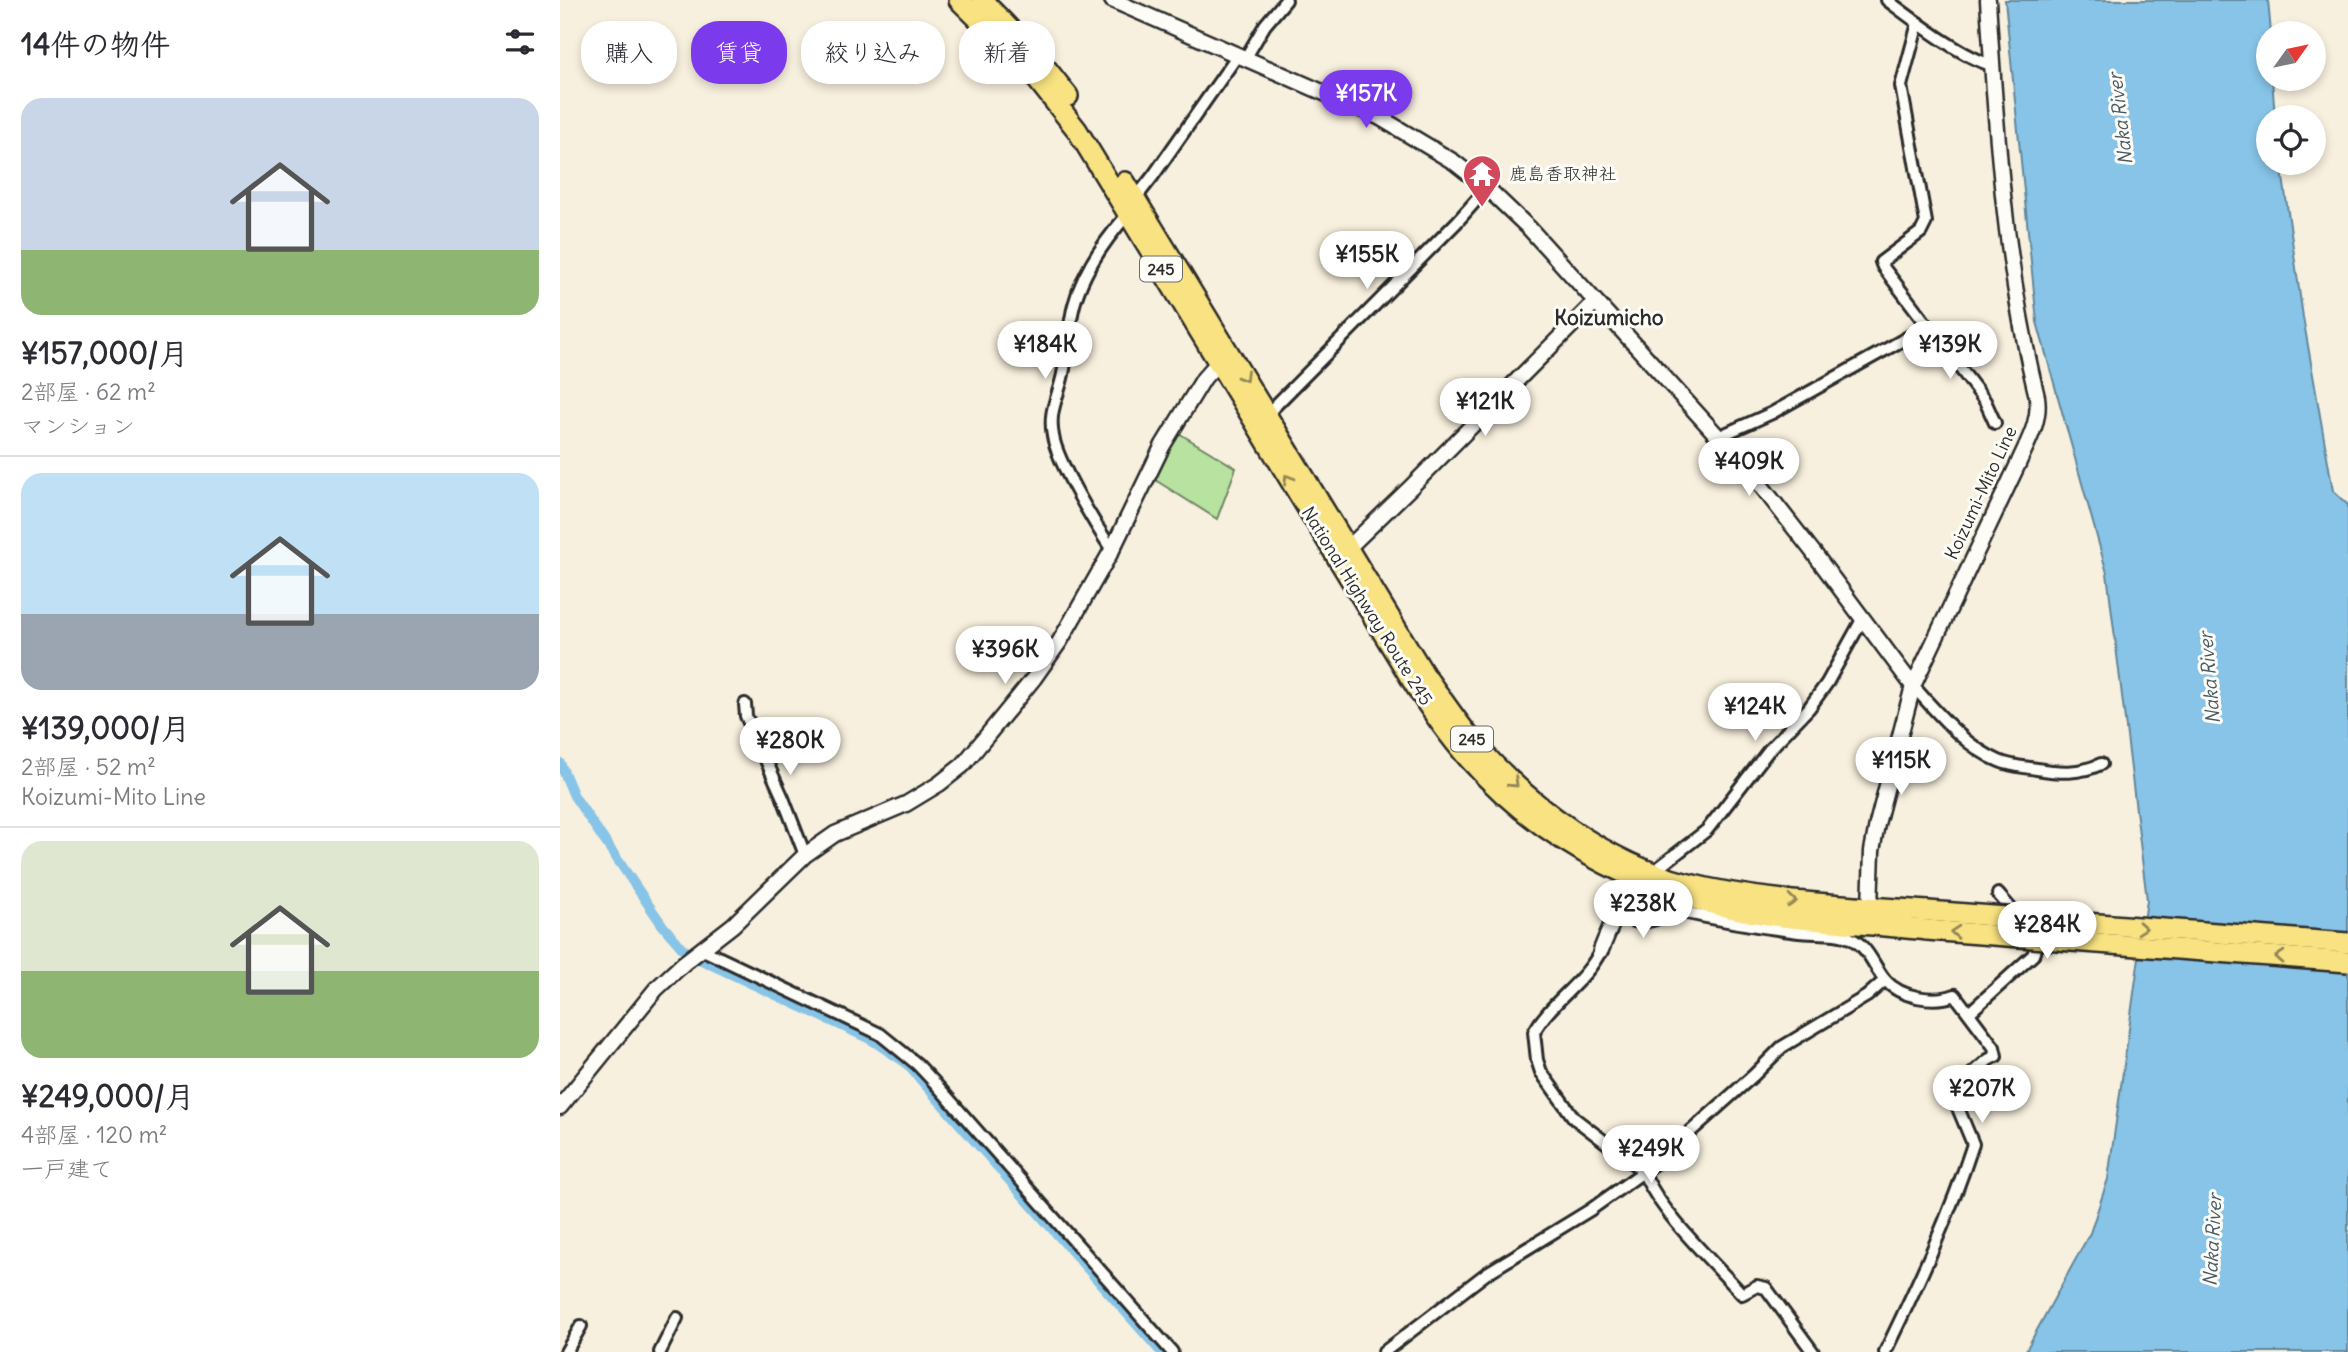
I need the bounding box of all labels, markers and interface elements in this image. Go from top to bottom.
chip: 購入 [581,21,677,84]
chip: 賃貸 [691,21,787,84]
chip: 絞り込み [801,21,945,84]
chip: 新着 [959,21,1055,84]
north arrow [2256,21,2326,91]
map controls [2256,21,2326,175]
icon: filters [501,23,539,61]
text: 14件の物件 [21,25,170,63]
water label: Naka River [2102,70,2138,166]
pin: ¥157K [1317,71,1415,130]
text: ¥157K [1335,78,1397,107]
button: locate [2256,105,2326,175]
icon: home [217,144,343,270]
temple icon: 鹿島香取神社 [1461,153,1503,208]
place label: 鹿島香取神社 [1509,162,1617,185]
pin: ¥155K [1318,232,1416,291]
text: ¥155K [1335,239,1399,268]
road number: 245 [1140,256,1182,282]
district label: Koizumicho [1554,304,1664,331]
pin: ¥184K [996,322,1094,381]
pin: ¥139K [1901,322,1999,381]
text: ¥184K [1013,329,1077,358]
text: ¥139K [1918,329,1982,358]
text: ¥157,000/月 [21,334,189,372]
one-way arrow [1236,369,1249,382]
text: 2部屋 · 62 m² [21,377,156,406]
pin: ¥121K [1436,378,1534,438]
text: ¥121K [1456,386,1514,415]
text: マンション [21,411,135,440]
street label: Koizumi-Mito Line [1940,422,2022,563]
pin: ¥409K [1700,438,1798,498]
text: ¥409K [1714,446,1784,475]
one-way arrow [1284,473,1297,486]
street label: National Highway Route 245 [1297,502,1438,709]
icon: home [217,518,343,644]
pin: ¥396K [956,626,1054,686]
water label: Naka River [2193,629,2225,725]
text: ¥396K [971,634,1039,663]
pin: ¥124K [1706,684,1804,743]
text: ¥124K [1724,691,1786,720]
text: ¥139,000/月 [21,709,190,747]
pin: ¥280K [741,718,839,777]
text: ¥280K [756,725,824,754]
road number: 245 [1451,726,1493,752]
pin: ¥115K [1852,738,1950,797]
text: ¥115K [1871,745,1931,774]
text: 2部屋 · 52 m² [21,752,156,781]
one-way arrow [1506,775,1519,787]
text: Koizumi-Mito Line [21,782,206,811]
pin: ¥238K [1594,880,1692,940]
icon: home [217,887,343,1013]
text: ¥238K [1610,888,1676,917]
one-way arrow [1786,893,1797,908]
pin: ¥284K [1998,902,2096,961]
text: ¥284K [2014,909,2080,938]
one-way arrow [2137,920,2148,935]
one-way arrow [1950,925,1961,940]
one-way arrow [2274,950,2285,965]
pin: ¥207K [1933,1066,2031,1125]
text: ¥207K [1949,1073,2015,1102]
text: ¥249,000/月 [21,1077,195,1115]
text: 4部屋 · 120 m² [21,1120,167,1149]
pin: ¥249K [1602,1126,1700,1185]
text: ¥249K [1618,1133,1684,1162]
text: 一戸建て [21,1154,113,1183]
water label: Naka River [2198,1191,2227,1287]

